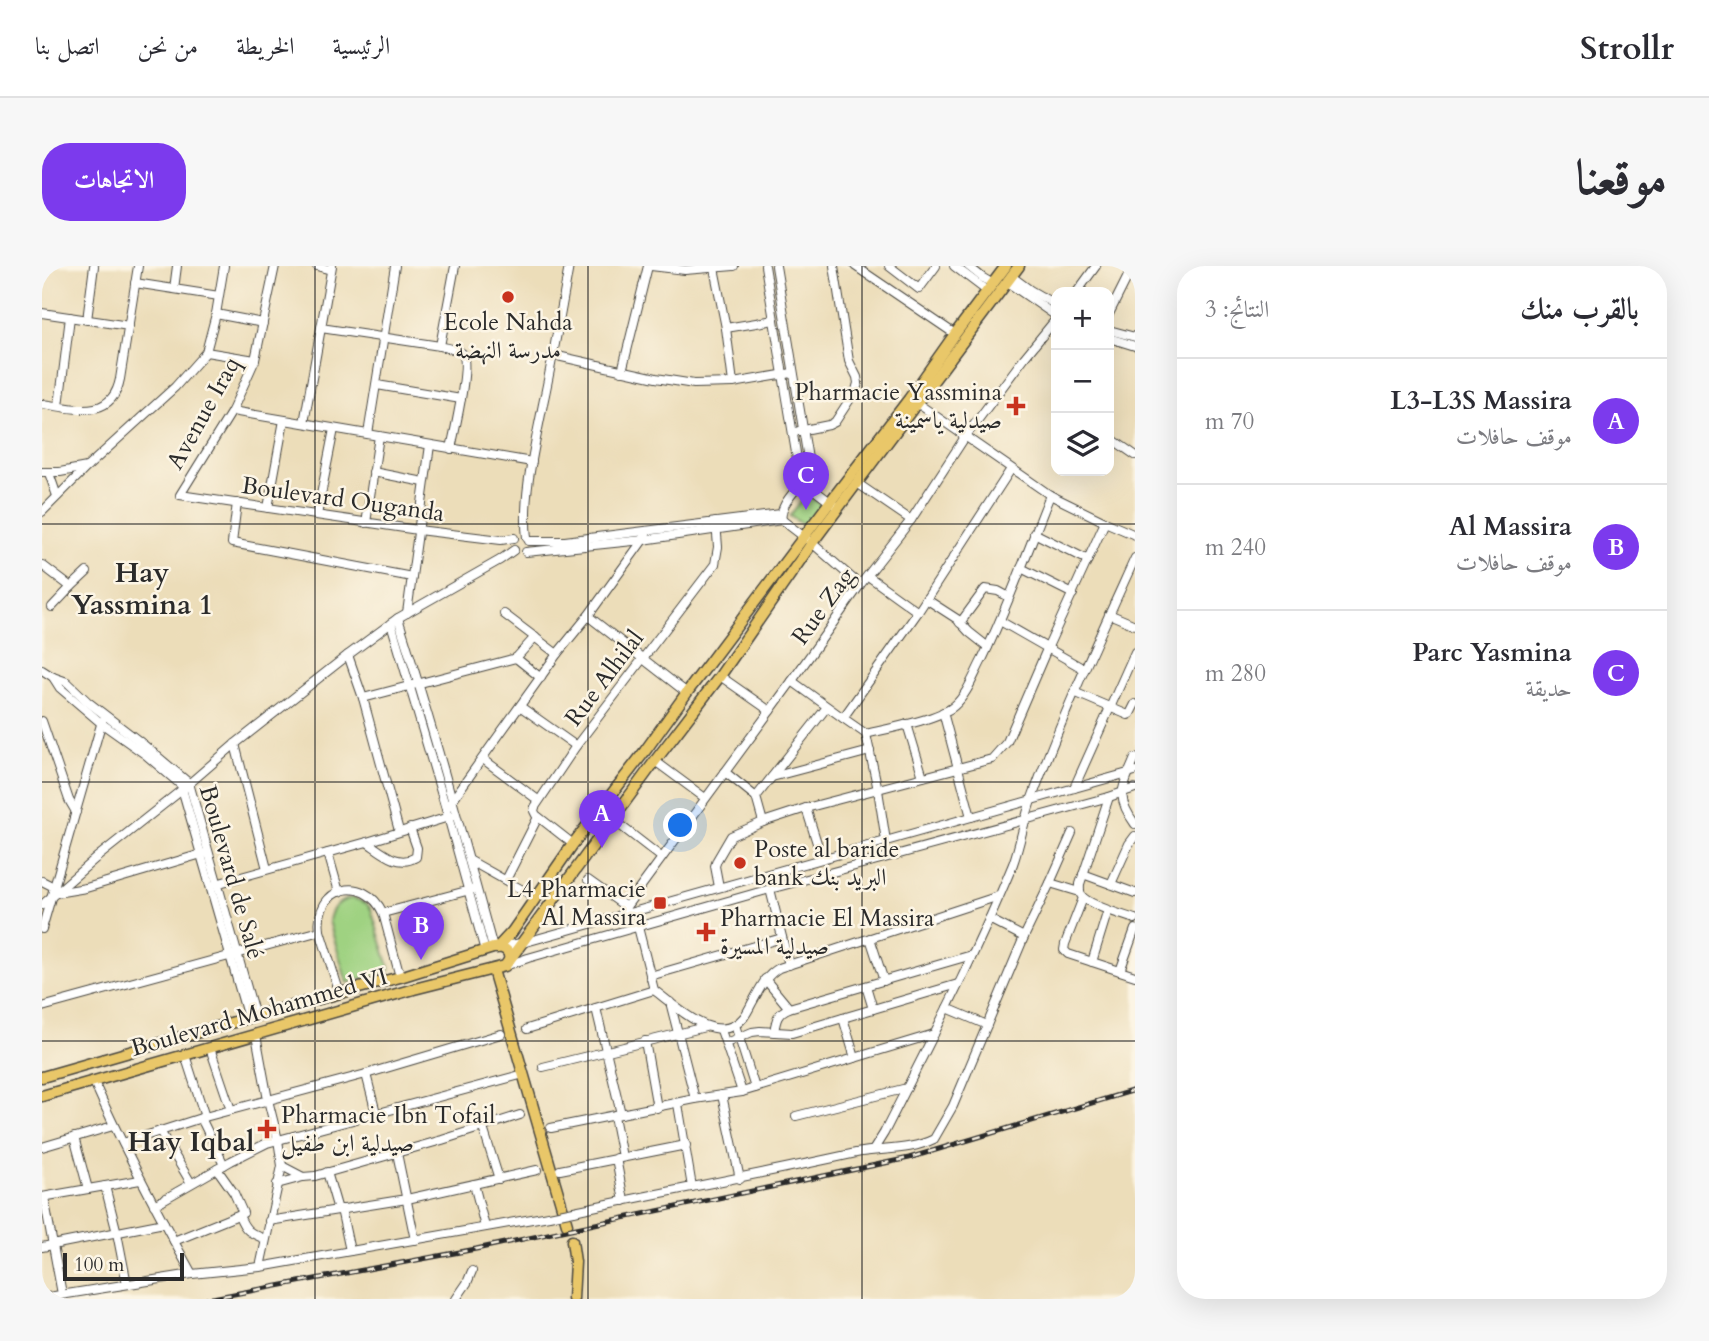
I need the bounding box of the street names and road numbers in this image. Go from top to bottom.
street label: Avenue Iraq [159,351,248,476]
street label: Boulevard Ouganda [239,469,447,530]
street label: Rue Zag [784,561,863,652]
street label: Rue Alhilal [557,623,652,733]
street label: Boulevard de Salé [191,781,272,963]
street label: Boulevard Mohammed VI [127,960,391,1065]

